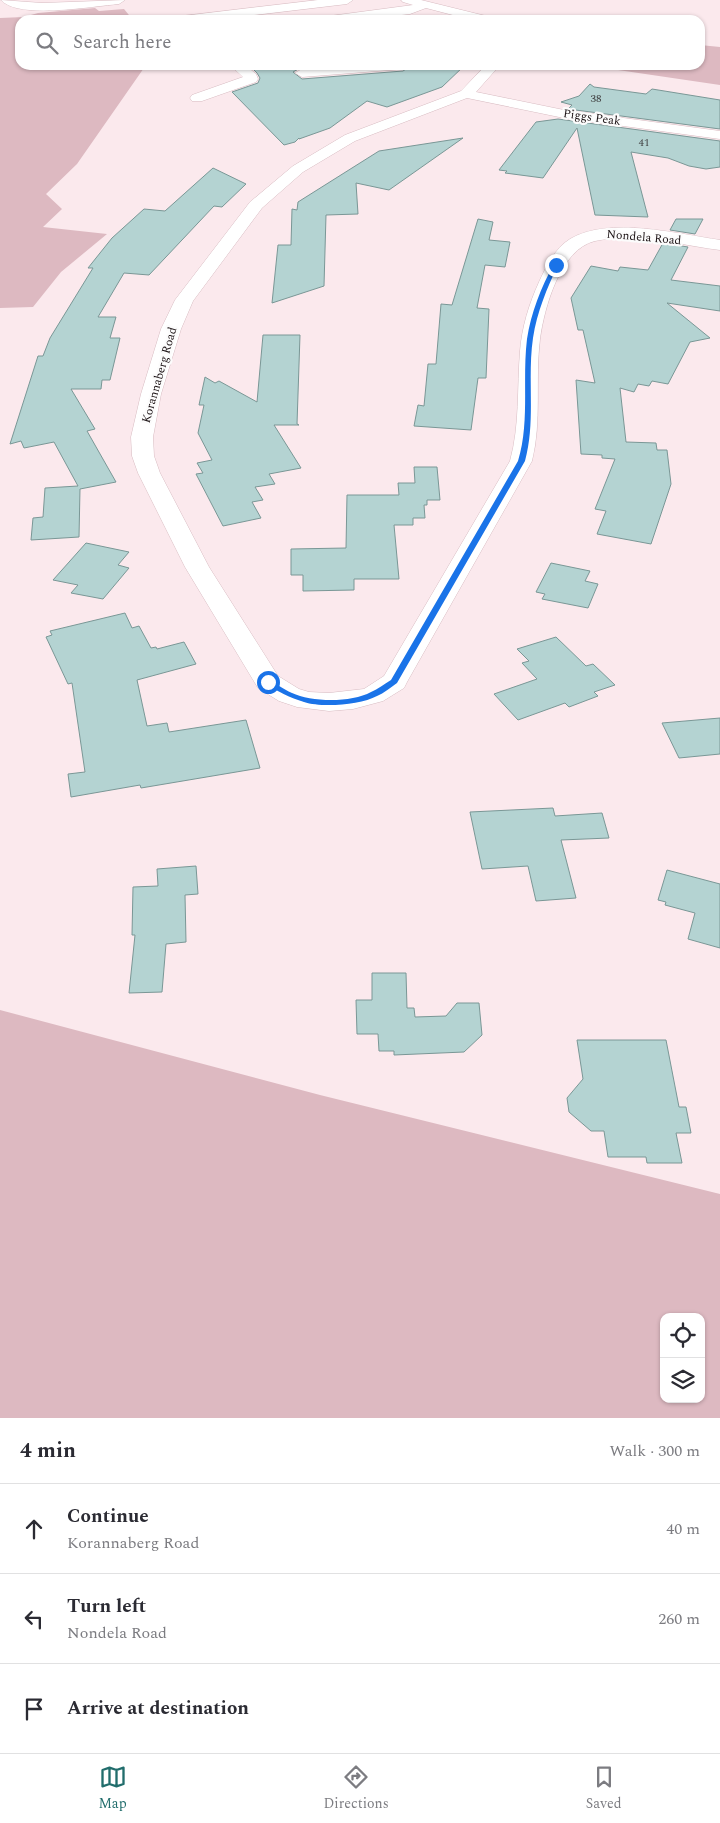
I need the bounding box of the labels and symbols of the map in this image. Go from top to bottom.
house number: 38 [591,90,602,107]
street label: Piggs Peak [562,104,622,131]
house number: 41 [639,134,650,151]
street label: Nondela Road [606,225,682,250]
route end [545,254,568,277]
street label: Korannaberg Road [137,325,182,425]
route start [257,671,280,694]

